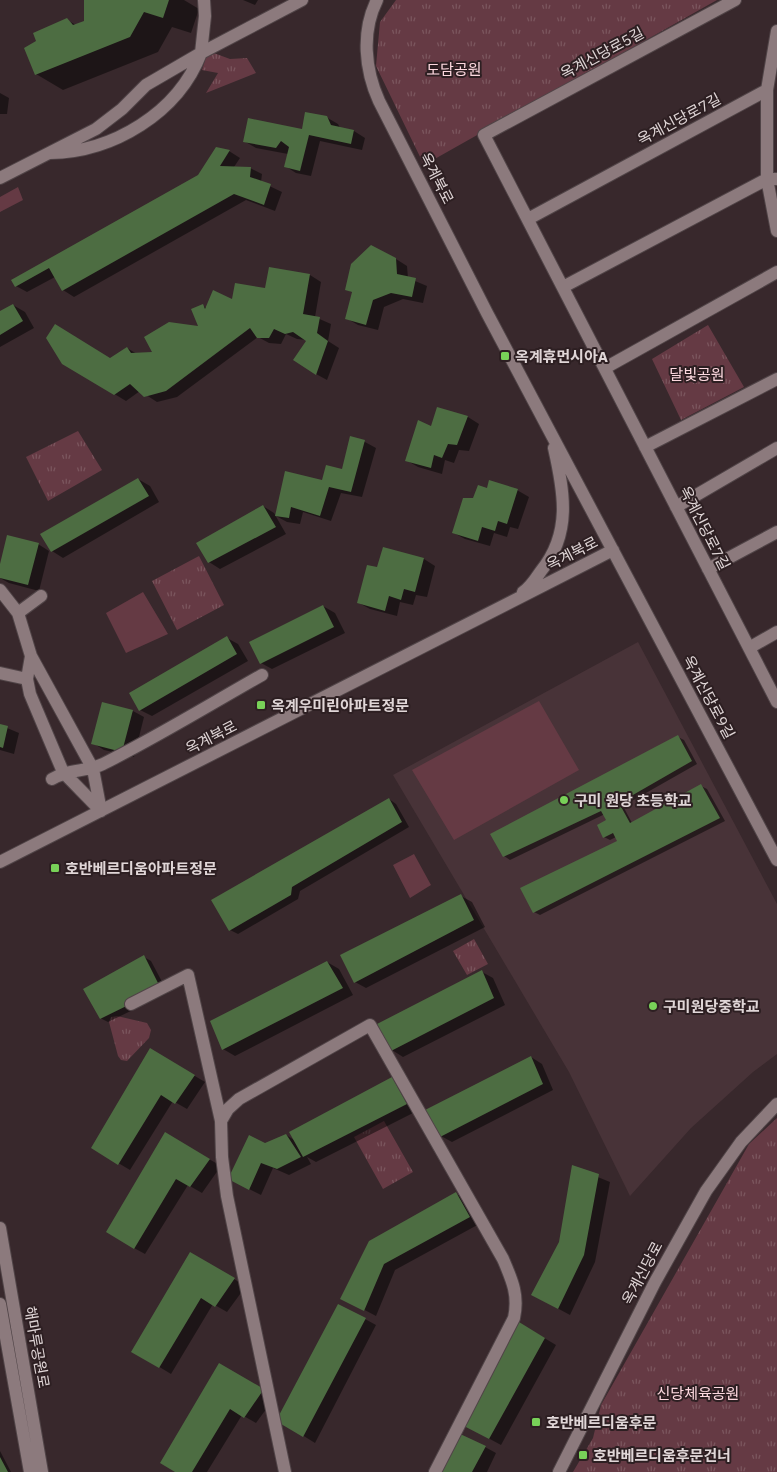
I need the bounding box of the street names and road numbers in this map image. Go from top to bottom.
street label: 옥계신당로5길 [557,23,647,83]
street label: 옥계신당로7길 [634,89,724,149]
street label: 옥계북로 [416,149,458,207]
street label: 옥계신당로7길 [676,483,734,573]
street label: 옥계북로 [543,532,601,574]
street label: 옥계신당로9길 [679,652,739,742]
street label: 옥계북로 [182,716,240,758]
street label: 옥계신당로 [617,1238,667,1308]
street label: 해마루공원로 [20,1305,54,1389]

